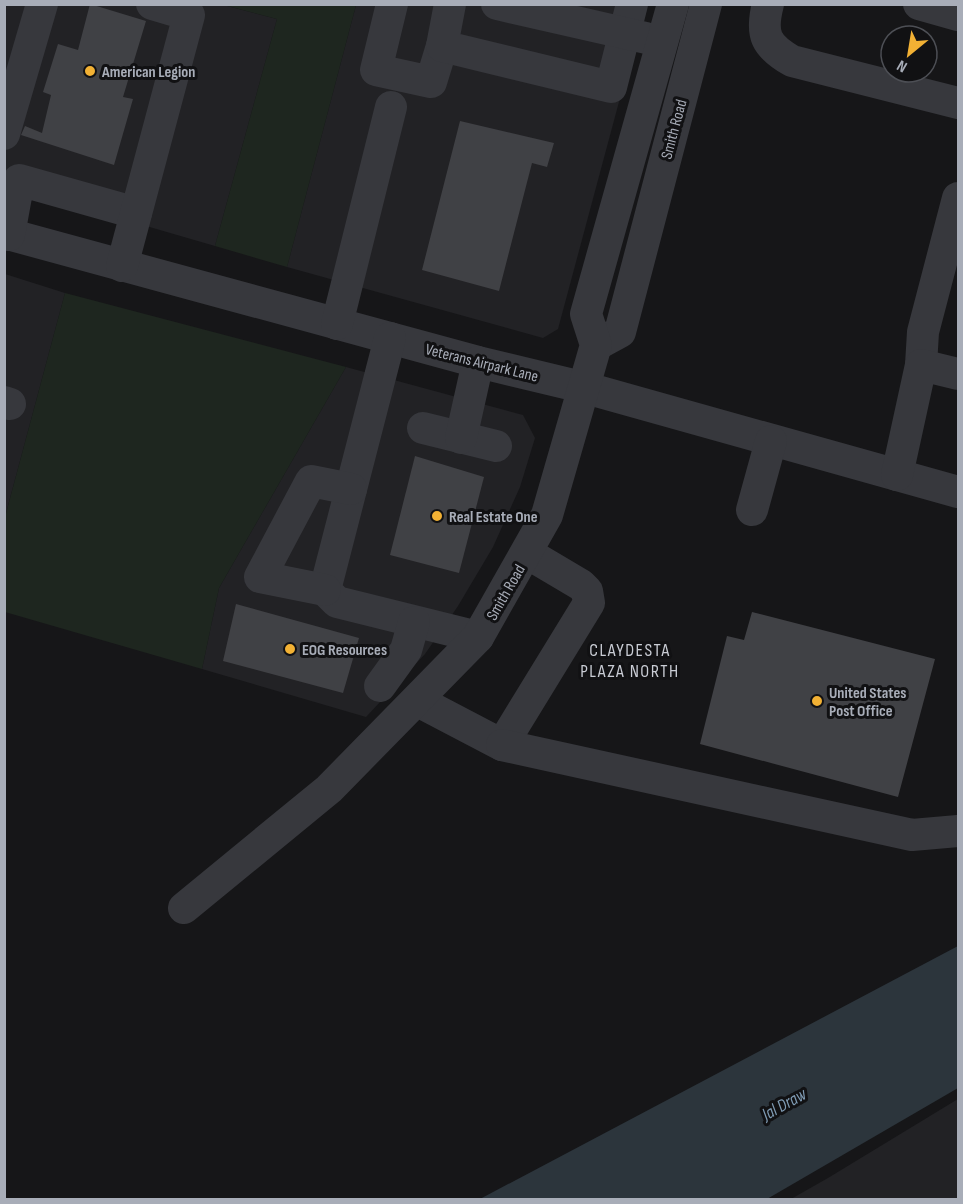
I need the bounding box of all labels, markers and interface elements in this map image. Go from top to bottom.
north arrow [879,24,939,84]
text: N [894,55,911,76]
place label: American Legion [101,63,195,82]
marker: American Legion [83,64,97,78]
street label: Smith Road [657,97,692,161]
street label: Veterans Airpark Lane [423,340,540,387]
place label: Real Estate One [449,508,538,527]
marker: Real Estate One [430,509,444,523]
street label: Smith Road [483,562,530,624]
district label: CLAYDESTA PLAZA NORTH [580,640,680,682]
place label: EOG Resources [302,641,387,660]
marker: EOG Resources [283,642,297,656]
place label: United States Post Office [829,684,906,721]
marker: United States Post Office [810,694,824,708]
water label: Jal Draw [757,1083,811,1126]

